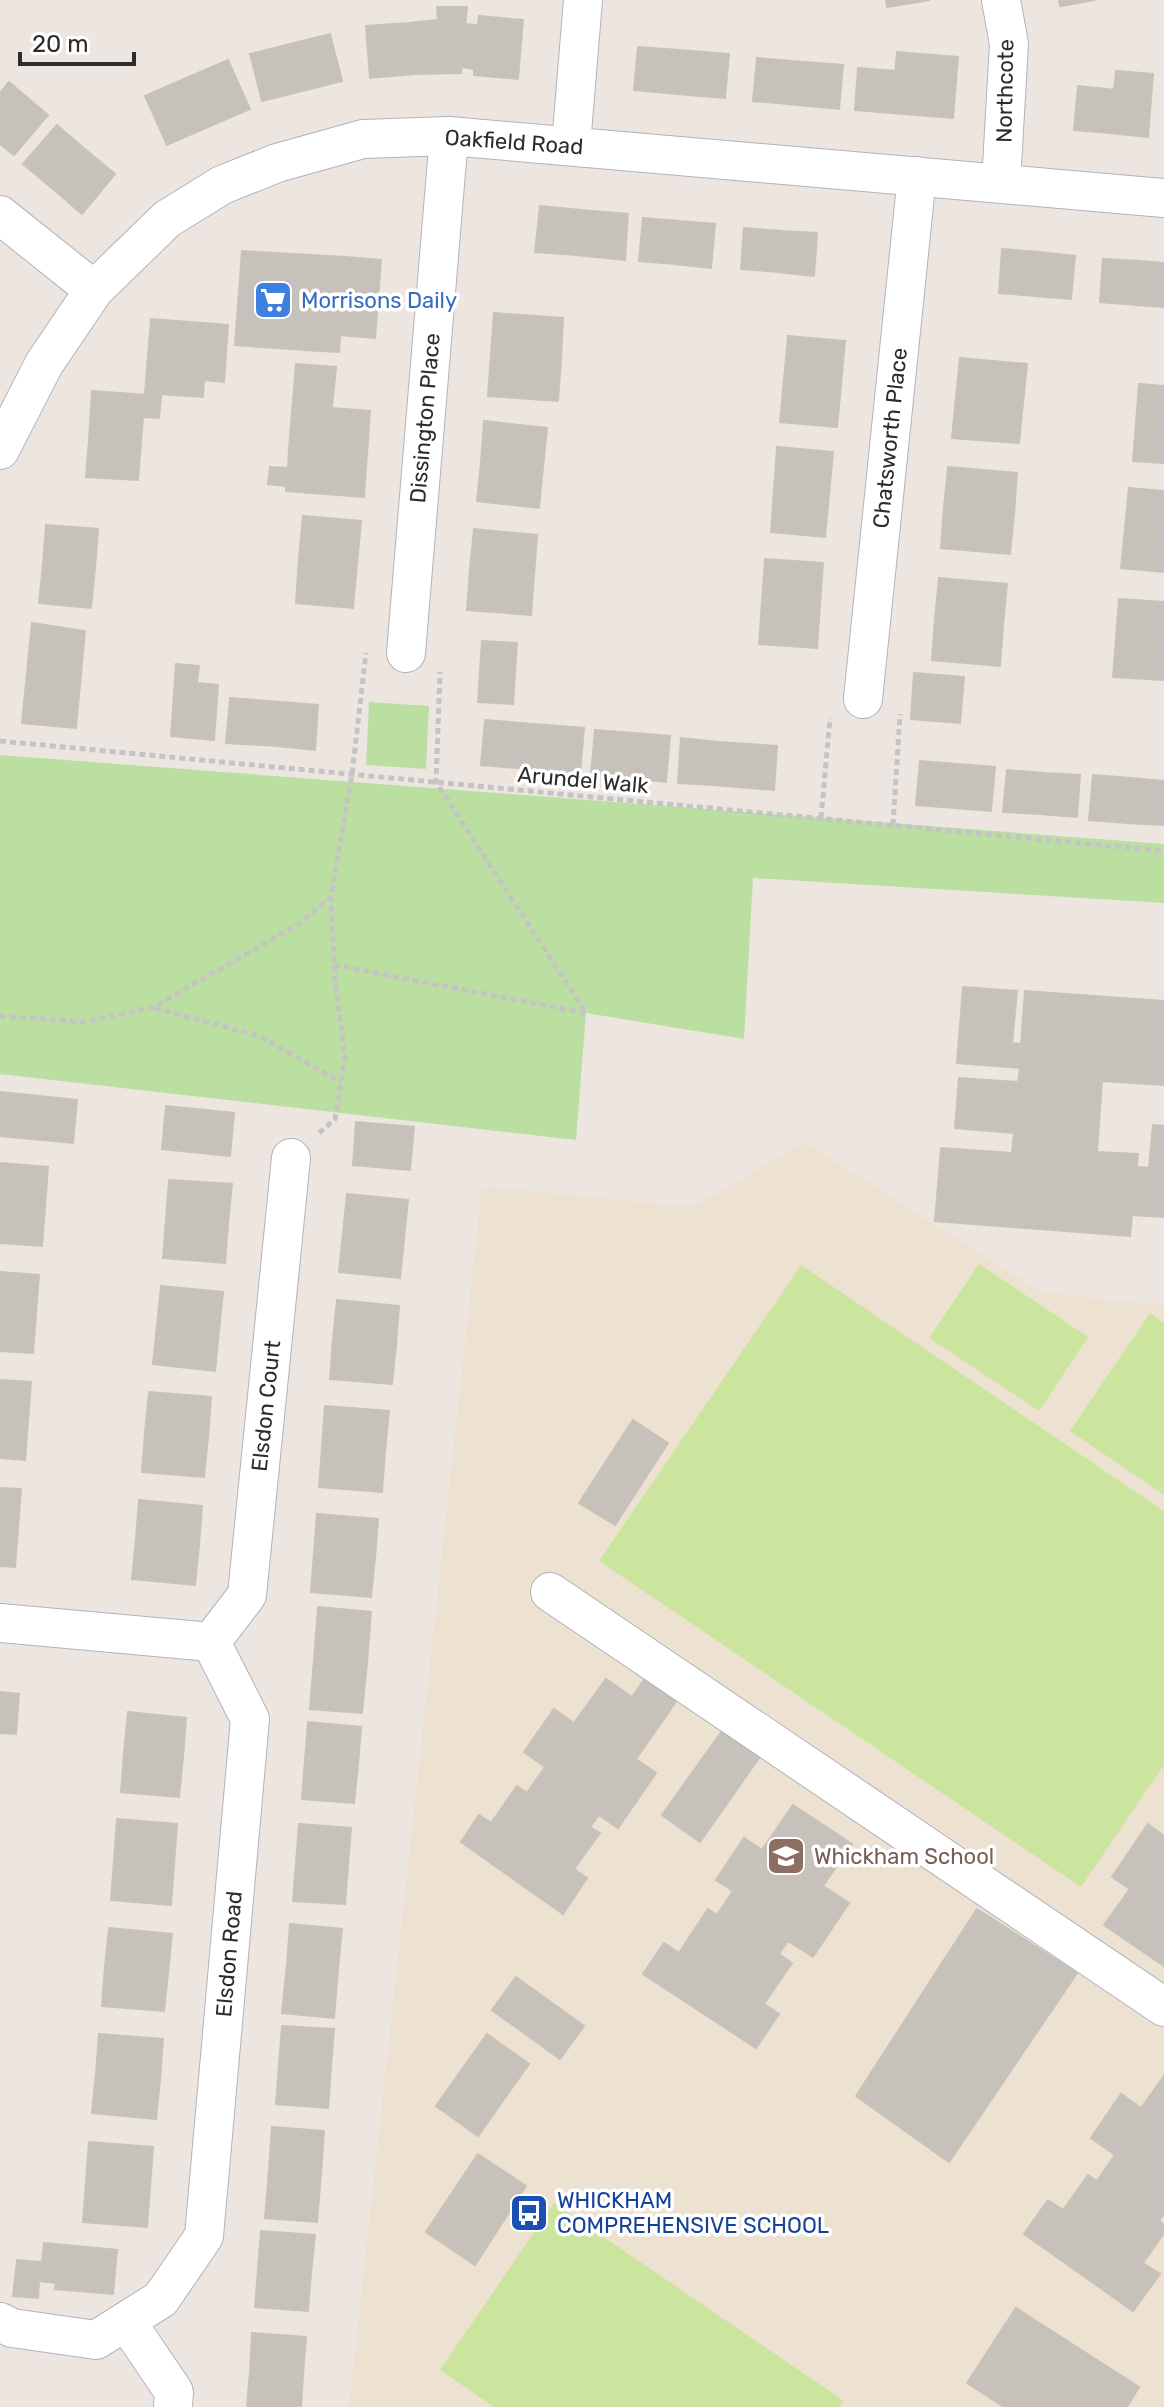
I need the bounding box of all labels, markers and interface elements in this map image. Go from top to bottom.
scale bar [20,16,134,66]
text: 20 m [32,30,89,58]
street label: Northcote [991,39,1019,143]
street label: Oakfield Road [444,124,584,160]
supermarket icon: Morrisons Daily [252,279,294,321]
place label: Morrisons Daily [301,287,457,314]
street label: Dissington Place [404,332,446,504]
street label: Chatsworth Place [867,346,913,530]
street label: Arundel Walk [516,761,650,799]
street label: Elsdon Court [246,1339,286,1473]
school or university icon: Whickham School [765,1835,807,1877]
place label: Whickham School [814,1843,994,1870]
street label: Elsdon Road [210,1890,248,2018]
place label: WHICKHAM COMPREHENSIVE SCHOOL [557,2187,829,2239]
bus stop icon: WHICKHAM COMPREHENSIVE SCHOOL [508,2192,550,2234]

